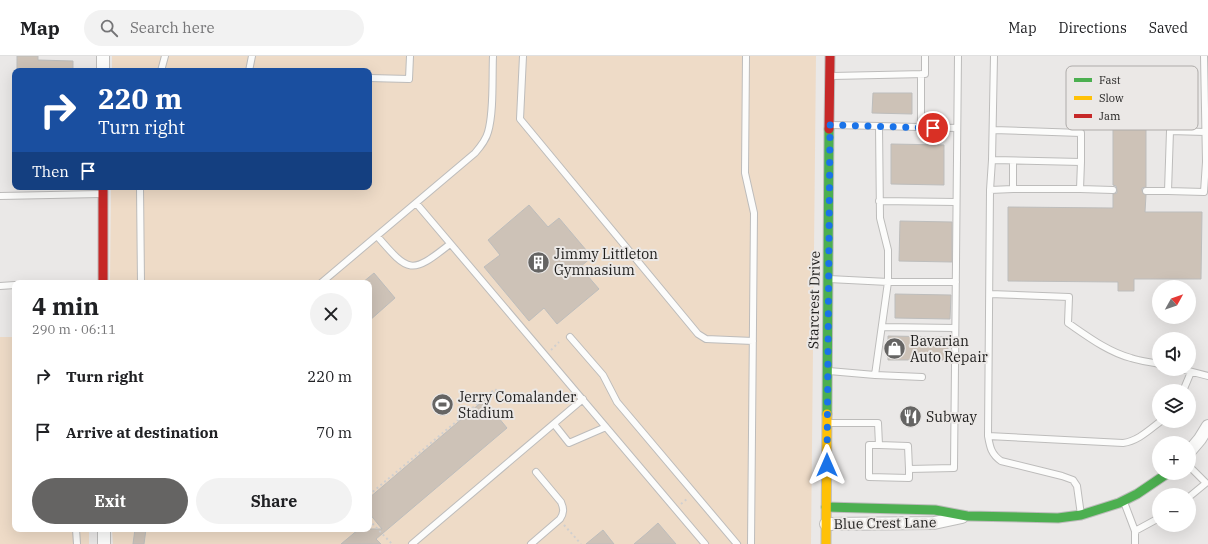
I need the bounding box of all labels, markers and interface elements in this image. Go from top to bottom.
search box [84,10,364,46]
text: Map [20,16,60,40]
icon: search [98,17,120,39]
text: Search here [130,18,214,37]
text: Map [1008,19,1037,37]
text: Directions [1059,19,1127,37]
text: Saved [1149,19,1188,37]
legend [1066,66,1198,130]
text: Fast [1099,73,1121,87]
text: 220 m [98,80,182,117]
icon: right [32,84,84,136]
text: Slow [1099,91,1124,105]
text: Jam [1099,109,1121,123]
pin [916,111,950,145]
text: Turn right [98,116,185,139]
icon: arrive [922,117,944,139]
icon: arrive [77,160,99,182]
text: Then [32,162,69,181]
place label: Jimmy Littleton Gymnasium [554,245,658,279]
building icon: Jimmy Littleton Gymnasium [525,249,551,275]
street label: Starcrest Drive [804,251,824,349]
north arrow [1152,280,1196,324]
map controls [1152,280,1196,532]
text: 4 min [32,290,99,322]
button: close [310,293,352,335]
text: 290 m · 06:11 [32,321,116,338]
place label: Bavarian Auto Repair [910,332,989,366]
button: sound [1152,332,1196,376]
shop icon: Bavarian Auto Repair [881,336,907,362]
icon: right [32,365,54,387]
text: Turn right [66,367,144,386]
text: 220 m [307,367,352,386]
button: layers [1152,384,1196,428]
place label: Jerry Comalander Stadium [458,388,577,422]
sports icon: Jerry Comalander Stadium [429,392,455,418]
restaurant icon: Subway [898,404,924,430]
place label: Subway [926,408,977,426]
icon: arrive [32,421,54,443]
text: Arrive at destination [66,423,218,442]
text: 70 m [316,423,352,442]
button: + [1152,436,1196,480]
position arrow [806,444,848,486]
button: Exit [32,478,188,524]
button: Share [196,478,352,524]
button: − [1152,488,1196,532]
street label: Blue Crest Lane [833,513,937,533]

